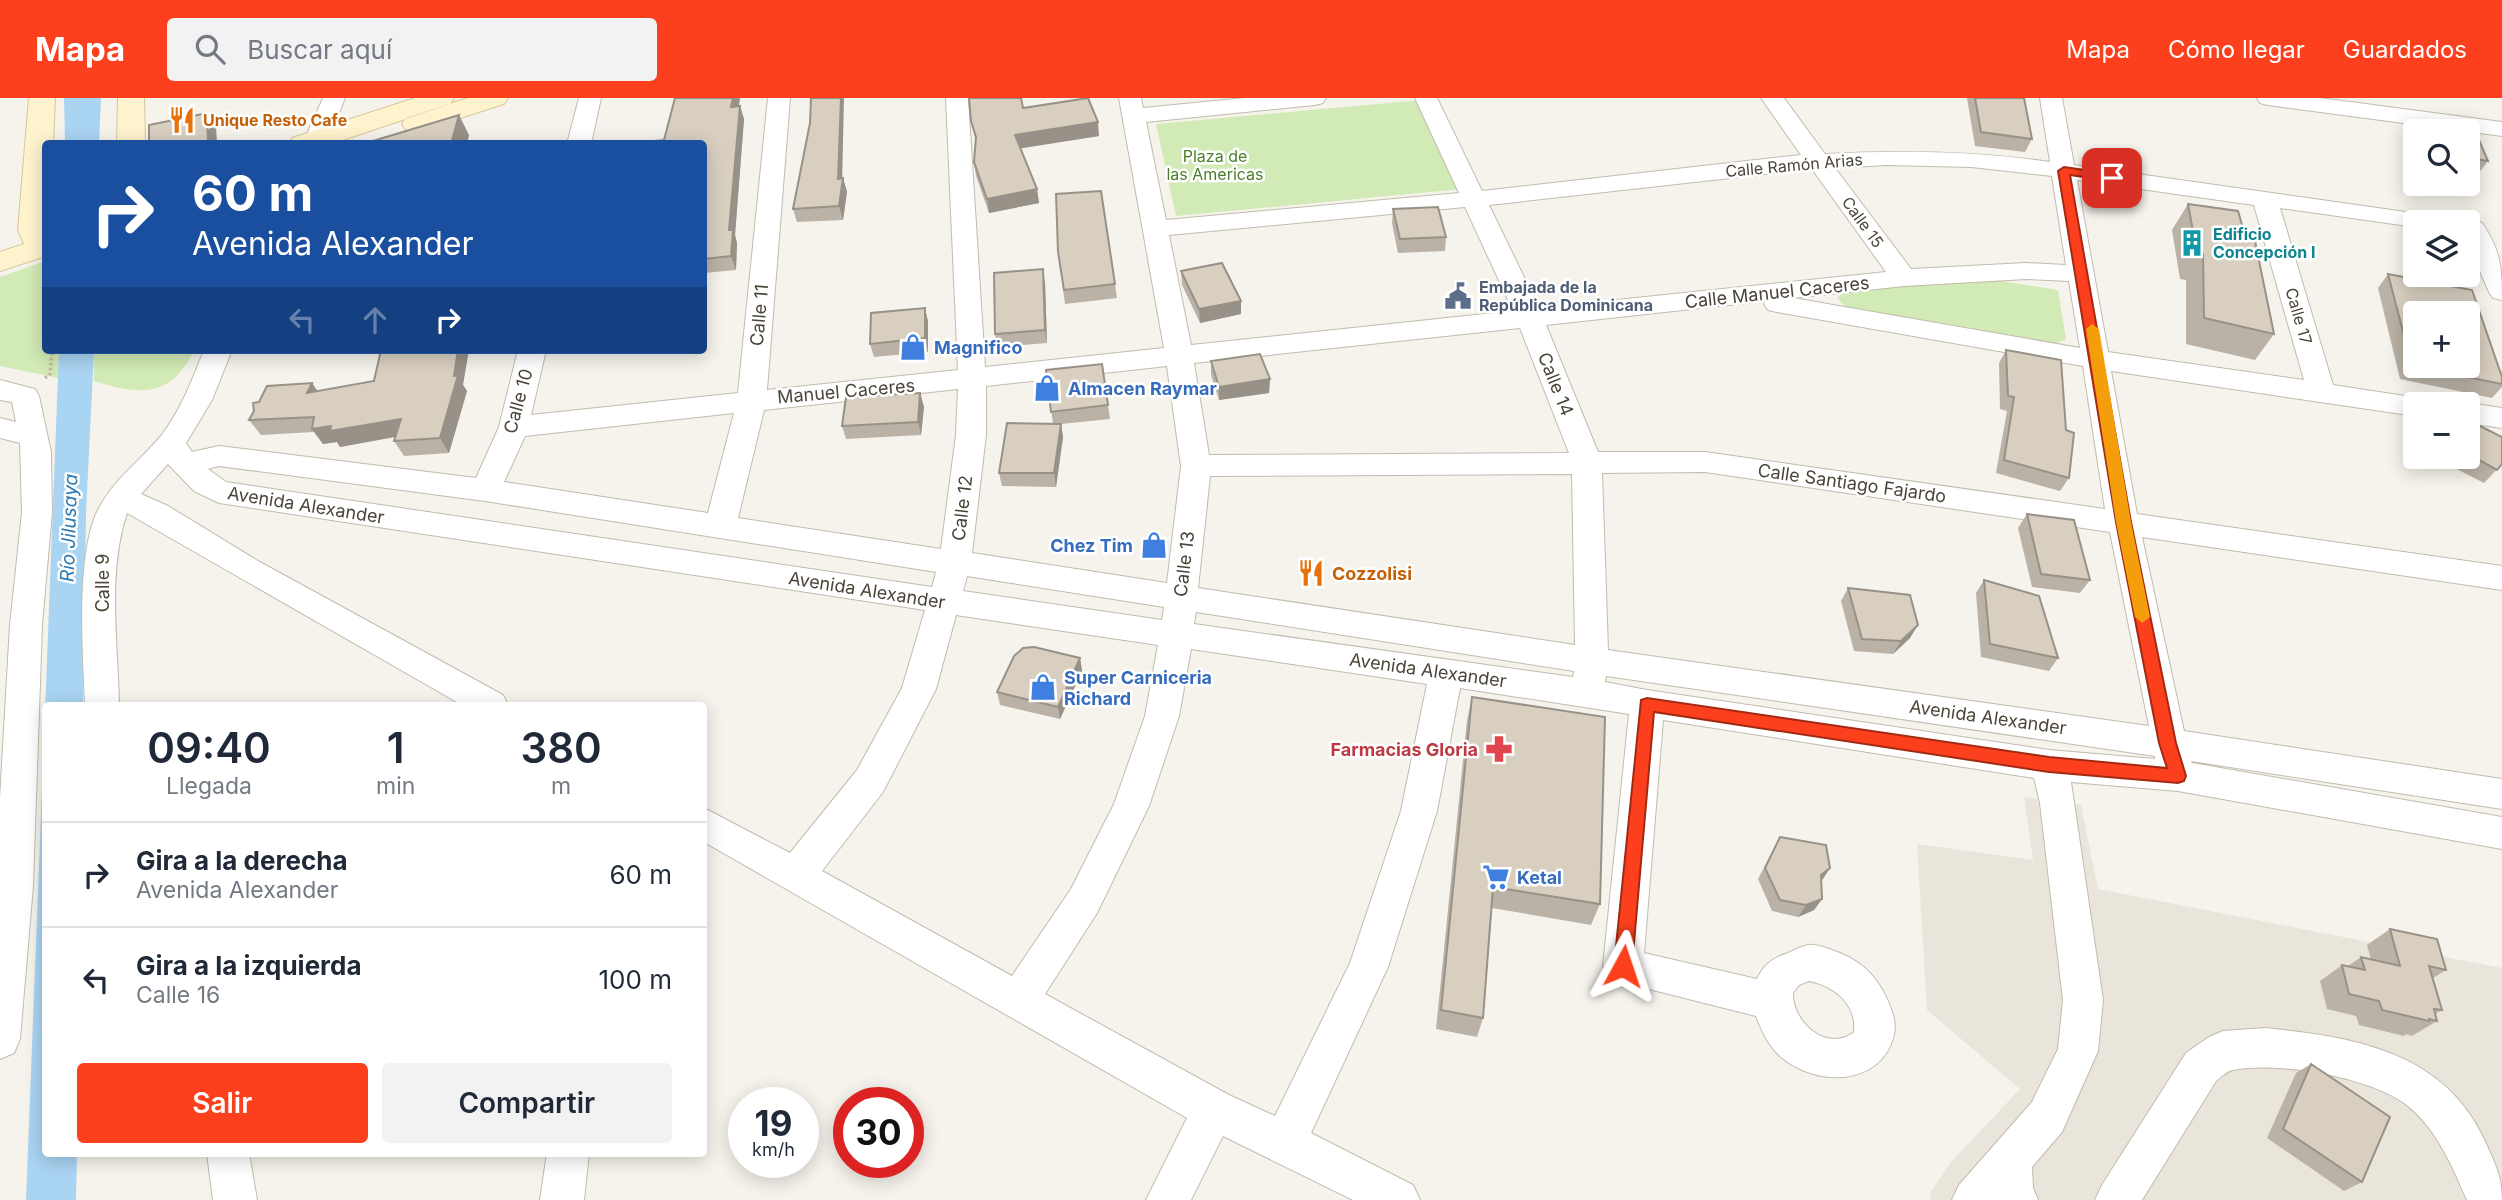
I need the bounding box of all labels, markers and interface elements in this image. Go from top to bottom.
search box [167,18,657,81]
text: Mapa [35,29,125,69]
icon: search [191,30,229,68]
text: Buscar aquí [247,34,392,65]
text: Mapa [2066,35,2130,64]
text: Cómo llegar [2168,35,2305,64]
text: Guardados [2343,35,2467,64]
restaurant icon: Unique Resto Cafe [167,105,197,135]
place label: Unique Resto Cafe [203,110,347,130]
map controls [2403,119,2480,469]
button: search [2403,119,2480,196]
park label: Plaza de las Americas [1166,146,1264,184]
pin [2082,148,2142,208]
street label: Calle Ramón Arias [1725,149,1863,181]
icon: arrive [2093,159,2131,197]
text: 60 m [192,164,313,223]
icon: right [77,168,168,259]
street label: Calle 15 [1838,192,1888,252]
button: layers [2403,210,2480,287]
text: Avenida Alexander [192,224,474,263]
place label: Edificio Concepción I [2213,224,2315,262]
building icon: Edificio Concepción I [2177,228,2207,258]
street label: Calle Manuel Caceres [1684,272,1870,312]
place label: Embajada de la República Dominicana [1479,277,1653,315]
public building icon: Embajada de la República Dominicana [1443,281,1473,311]
street label: Calle 11 [746,283,772,347]
street label: Calle 17 [2281,285,2317,347]
icon: left [283,301,321,339]
icon: ahead [356,301,394,339]
icon: right [429,301,467,339]
button: + [2403,301,2480,378]
shop icon: Magnifico [898,332,928,362]
place label: Magnifico [934,337,1023,358]
street label: Calle 14 [1534,349,1578,419]
street label: Calle 10 [499,366,537,436]
shop icon: Almacen Raymar [1032,373,1062,403]
street label: Manuel Caceres [776,375,916,407]
place label: Almacen Raymar [1068,378,1217,399]
button: − [2403,392,2480,469]
street label: Calle Santiago Fajardo [1756,459,1948,507]
water label: Río Jilusaya [56,473,82,583]
street label: Calle 12 [948,474,976,542]
street label: Avenida Alexander [226,482,386,528]
shop icon: Chez Tim [1139,530,1169,560]
street label: Calle 13 [1170,530,1198,598]
place label: Chez Tim [1050,535,1133,556]
street label: Calle 9 [92,554,113,612]
restaurant icon: Cozzolisi [1296,558,1326,588]
place label: Cozzolisi [1332,563,1412,584]
street label: Avenida Alexander [787,567,947,613]
street label: Avenida Alexander [1348,649,1508,691]
place label: Super Carniceria Richard [1064,667,1212,709]
shop icon: Super Carniceria Richard [1028,672,1058,702]
street label: Avenida Alexander [1908,696,2068,738]
text: 09:40 [147,722,271,773]
text: 1 [387,722,405,773]
text: 380 [520,722,602,773]
pharmacy icon: Farmacias Gloria [1484,734,1514,764]
place label: Farmacias Gloria [1330,739,1478,760]
text: Llegada [166,772,252,800]
text: min [376,772,415,800]
text: m [551,772,571,800]
text: Gira a la derecha [136,845,348,876]
icon: right [77,856,115,894]
text: 60 m [609,859,672,890]
supermarket icon: Ketal [1481,862,1511,892]
place label: Ketal [1517,867,1562,888]
text: Avenida Alexander [136,876,338,904]
position arrow [1586,929,1660,1003]
text: Gira a la izquierda [136,950,362,981]
icon: left [77,961,115,999]
text: 100 m [599,964,672,995]
text: Calle 16 [136,981,220,1009]
button: Salir [77,1063,368,1143]
button: Compartir [382,1063,672,1143]
speed limit sign: 30 [833,1087,924,1178]
text: 19 [755,1102,792,1144]
text: km/h [752,1139,795,1160]

